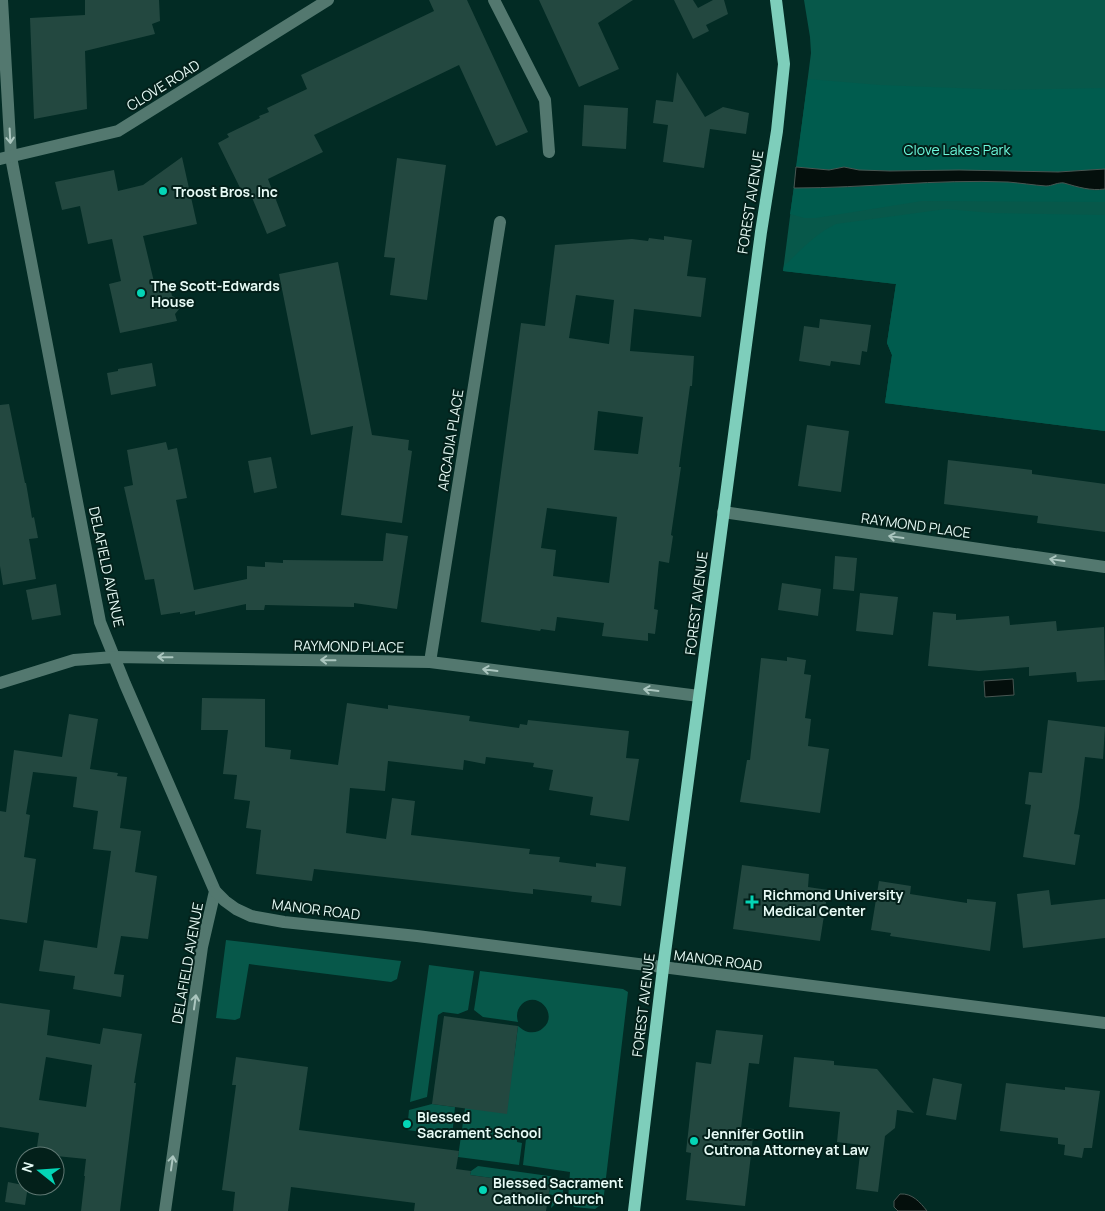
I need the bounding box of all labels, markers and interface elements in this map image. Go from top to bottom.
street label: CLOVE ROAD [123,55,203,115]
one-way arrow [5,128,14,144]
park label: Clove Lakes Park [903,140,1012,159]
street label: FOREST AVENUE [732,149,768,255]
place label: Troost Bros. Inc [173,182,278,201]
marker: Troost Bros. Inc [157,185,169,197]
place label: The Scott-Edwards House [151,276,280,311]
marker: The Scott-Edwards House [135,287,147,299]
street label: ARCADIA PLACE [433,388,467,492]
street label: DELAFIELD AVENUE [85,505,129,629]
street label: RAYMOND PLACE [860,508,972,542]
one-way arrow [888,532,904,542]
street label: FOREST AVENUE [680,550,712,656]
one-way arrow [1049,555,1065,565]
street label: RAYMOND PLACE [294,636,404,656]
one-way arrow [158,653,174,662]
one-way arrow [320,656,336,665]
one-way arrow [482,665,498,675]
one-way arrow [643,685,659,695]
place label: Richmond University Medical Center [763,885,904,920]
street label: MANOR ROAD [271,894,361,924]
marker: Richmond University Medical Center [745,895,759,909]
street label: DELAFIELD AVENUE [167,901,207,1025]
street label: MANOR ROAD [673,945,763,975]
street label: FOREST AVENUE [627,952,659,1058]
one-way arrow [190,994,200,1010]
place label: Blessed Sacrament School [417,1107,541,1142]
marker: Blessed Sacrament School [401,1118,413,1130]
place label: Jennifer Gotlin Cutrona Attorney at Law [704,1124,869,1159]
marker: Jennifer Gotlin Cutrona Attorney at Law [688,1135,700,1147]
north arrow [15,1146,65,1196]
one-way arrow [167,1155,177,1171]
text: N [17,1159,38,1175]
place label: Blessed Sacrament Catholic Church [493,1173,624,1208]
marker: Blessed Sacrament Catholic Church [477,1184,489,1196]

